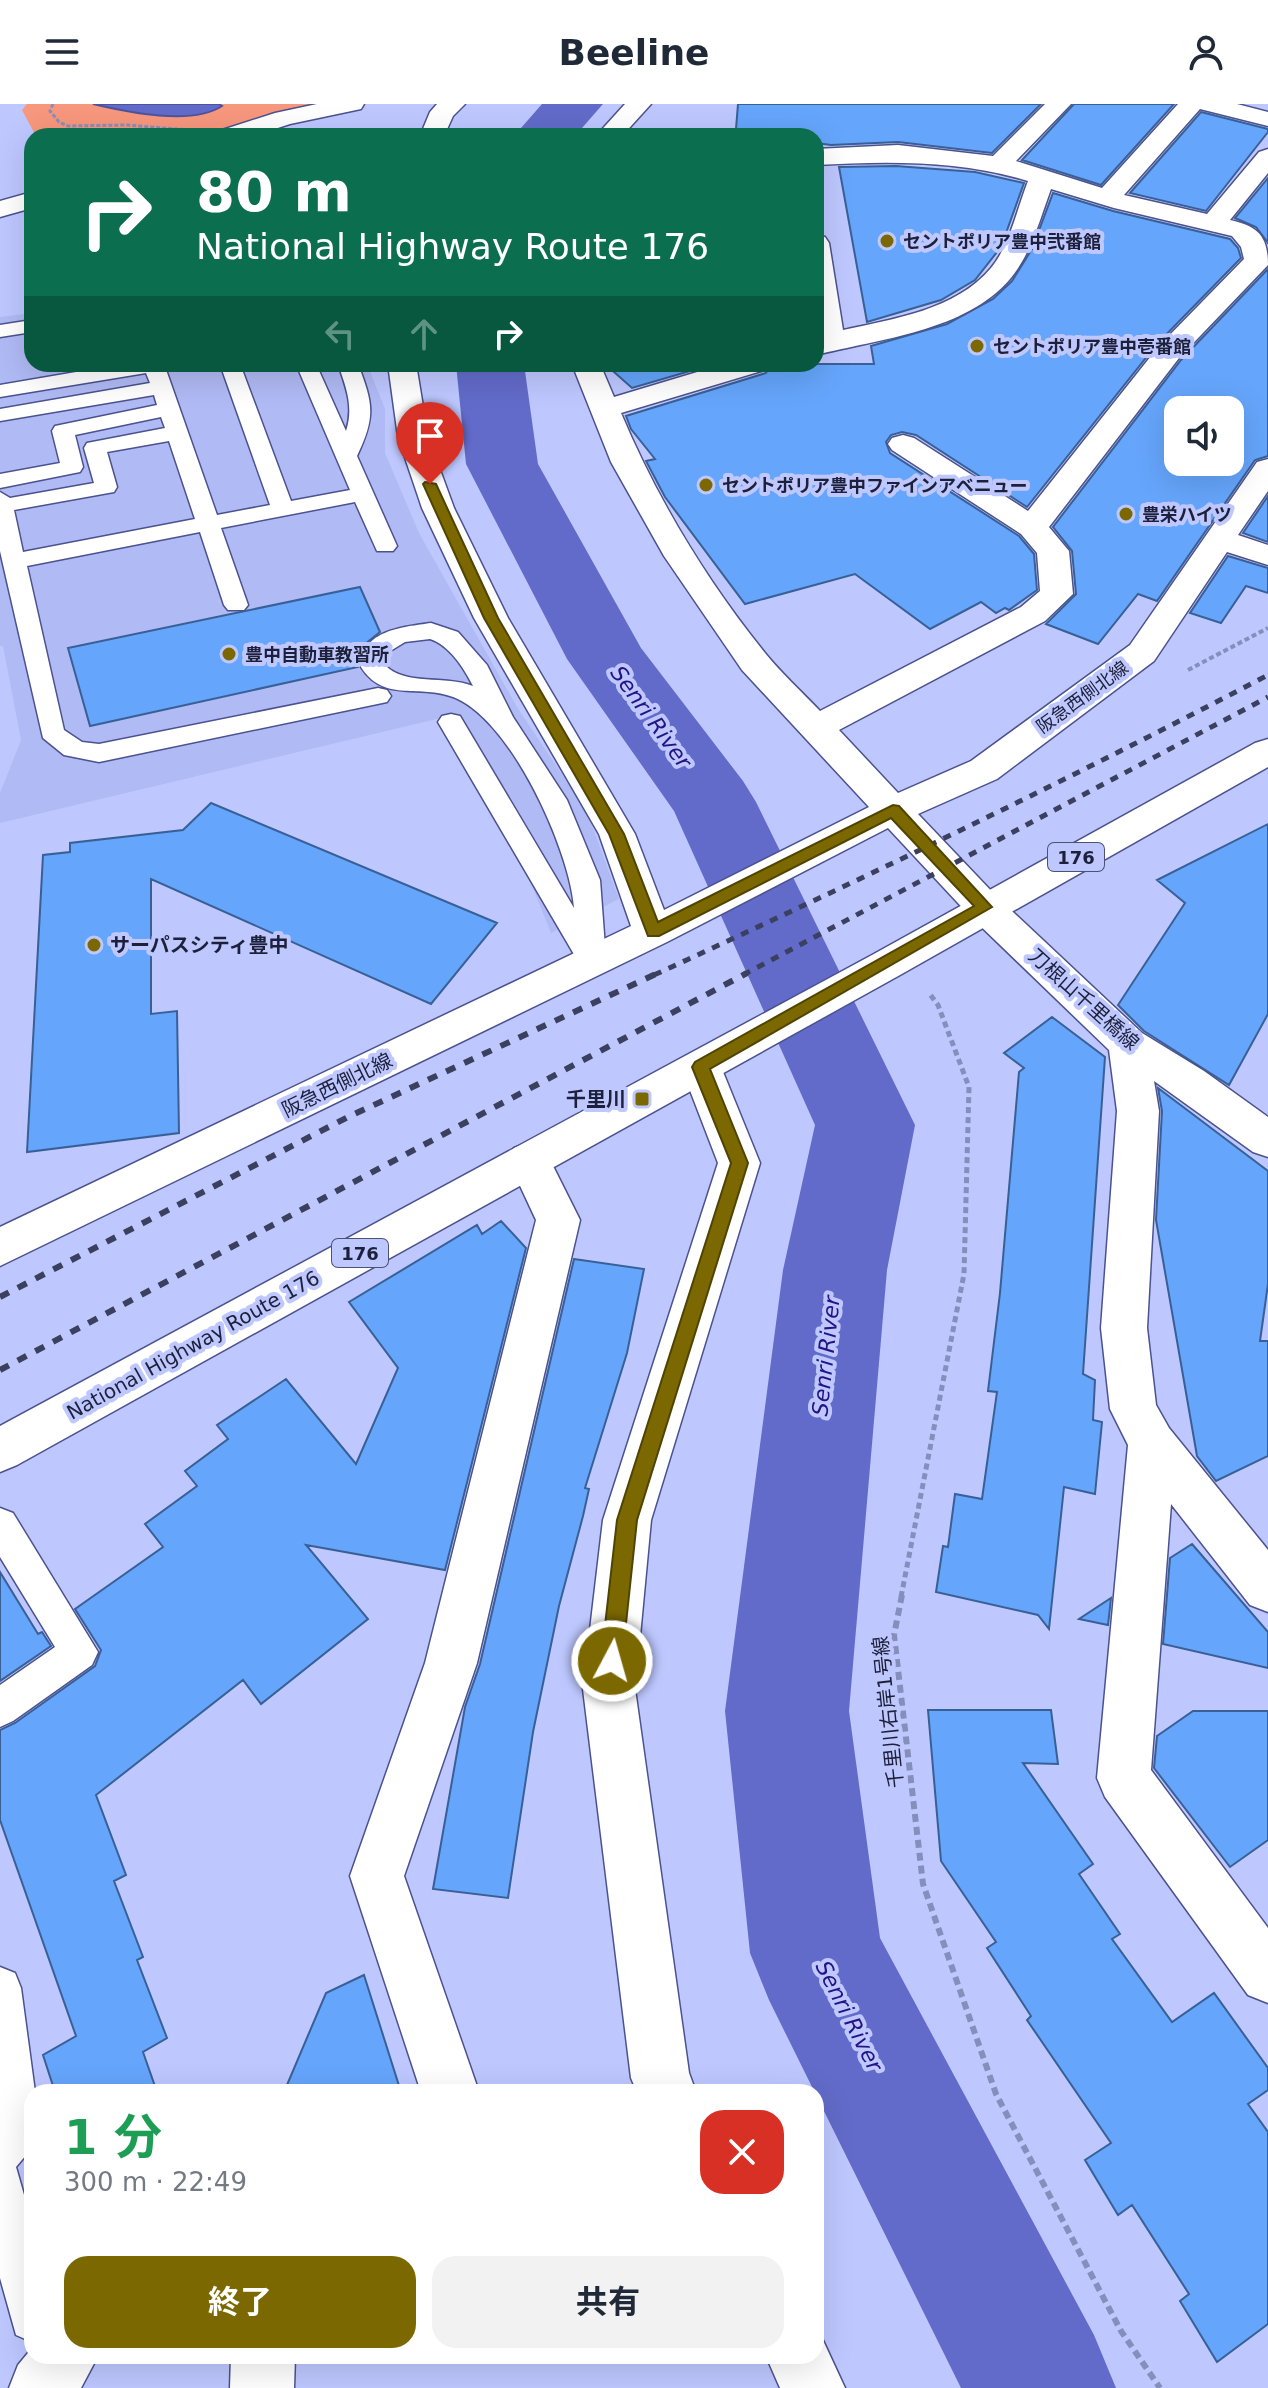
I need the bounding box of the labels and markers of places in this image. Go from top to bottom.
place label: セントポリア豊中弐番館 [903,231,1101,252]
marker: セントポリア豊中弐番館 [878,232,896,250]
place label: セントポリア豊中壱番館 [993,336,1191,357]
marker: セントポリア豊中壱番館 [968,337,986,355]
pin [396,402,464,484]
place label: セントポリア豊中ファインアベニュー [722,475,1028,496]
marker: セントポリア豊中ファインアベニュー [697,476,715,494]
place label: 豊栄ハイツ [1142,504,1232,525]
marker: 豊栄ハイツ [1117,505,1135,523]
place label: 豊中自動車教習所 [245,644,389,665]
marker: 豊中自動車教習所 [220,645,238,663]
place label: サーパスシティ豊中 [110,933,289,957]
marker: サーパスシティ豊中 [85,936,103,954]
place label: 千里川 [566,1087,626,1111]
marker: 千里川 [633,1090,651,1108]

